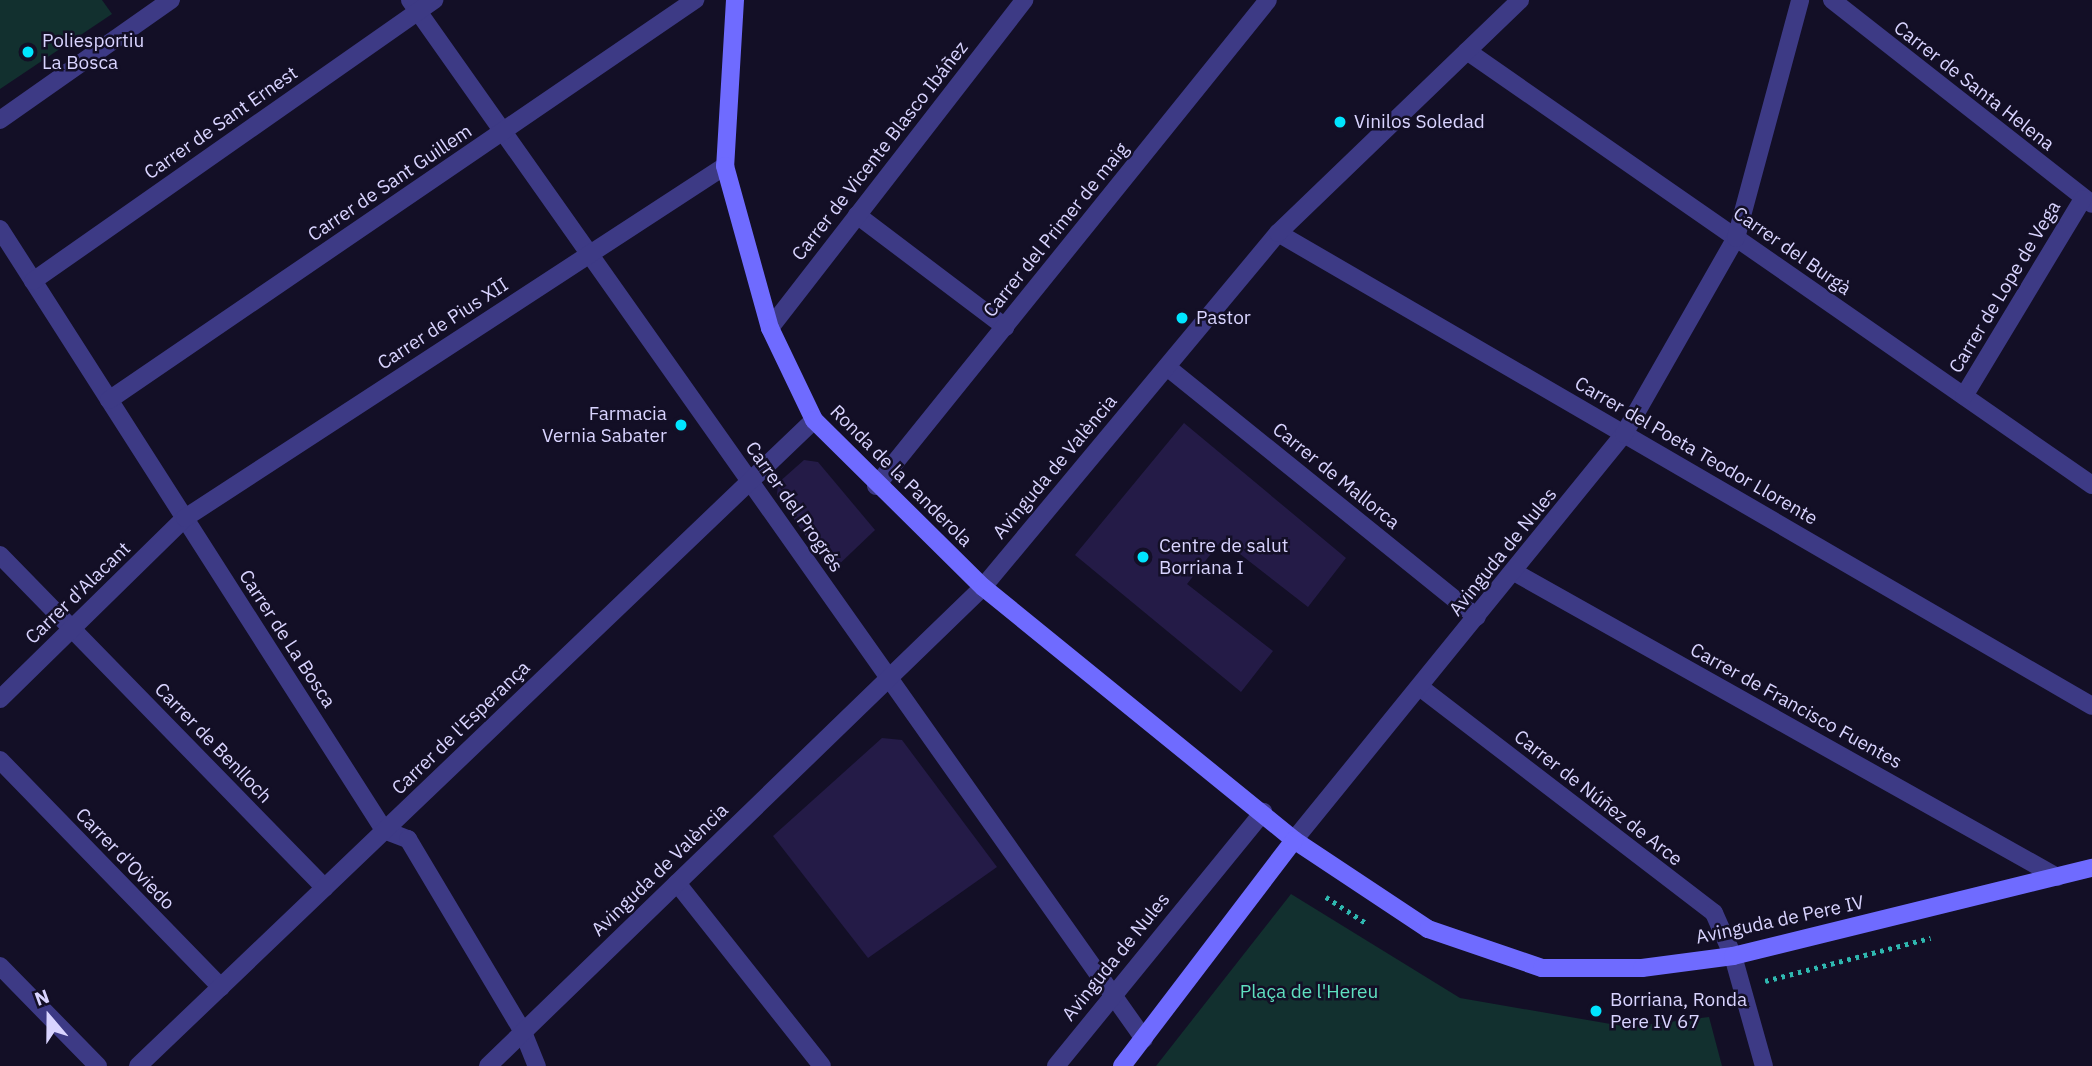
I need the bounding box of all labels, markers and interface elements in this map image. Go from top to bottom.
street label: Carrer de Santa Helena [1889,16,2059,156]
place label: Poliesportiu La Bosca [42,30,144,74]
street label: Carrer de Vicente Blasco Ibáñez [787,37,973,265]
marker: Poliesportiu La Bosca [20,44,36,60]
street label: Carrer de Sant Ernest [140,62,302,184]
place label: Vinilos Soledad [1354,111,1485,133]
marker: Vinilos Soledad [1332,114,1348,130]
street label: Carrer de Sant Guillem [304,120,476,246]
street label: Carrer del Primer de maig [979,138,1133,322]
street label: Carrer de Lope de Vega [1944,197,2066,377]
street label: Carrer del Burgà [1729,202,1855,300]
street label: Carrer de Pius XII [373,273,513,375]
place label: Pastor [1196,307,1251,329]
marker: Pastor [1174,310,1190,326]
street label: Carrer del Poeta Teodor Llorente [1571,372,1821,530]
street label: Avinguda de València [988,390,1122,544]
street label: Ronda de la Panderola [825,400,977,552]
place label: Farmacia Vernia Sabater [542,403,667,447]
marker: Farmacia Vernia Sabater [673,417,689,433]
street label: Carrer de Mallorca [1268,418,1404,534]
street label: Carrer del Progrés [740,437,848,577]
street label: Avinguda de Nules [1444,483,1562,621]
place label: Centre de salut Borriana I [1159,535,1288,579]
street label: Carrer d'Alacant [21,537,135,649]
marker: Centre de salut Borriana I [1133,547,1153,567]
street label: Carrer de La Bosca [234,566,340,712]
street label: Carrer de Francisco Fuentes [1686,638,1906,774]
street label: Carrer de l'Esperança [387,656,535,800]
street label: Carrer de Benlloch [150,678,276,808]
street label: Carrer de Núñez de Arce [1509,725,1687,871]
street label: Avinguda de València [587,799,733,941]
street label: Carrer d'Oviedo [71,803,179,915]
street label: Avinguda de Nules [1057,888,1175,1026]
street label: Avinguda de Pere IV [1694,891,1866,949]
park label: Plaça de l'Hereu [1240,981,1378,1003]
north arrow [14,982,84,1052]
text: N [31,984,52,1011]
place label: Borriana, Ronda Pere IV 67 [1610,989,1747,1033]
marker: Borriana, Ronda Pere IV 67 [1588,1003,1604,1019]

